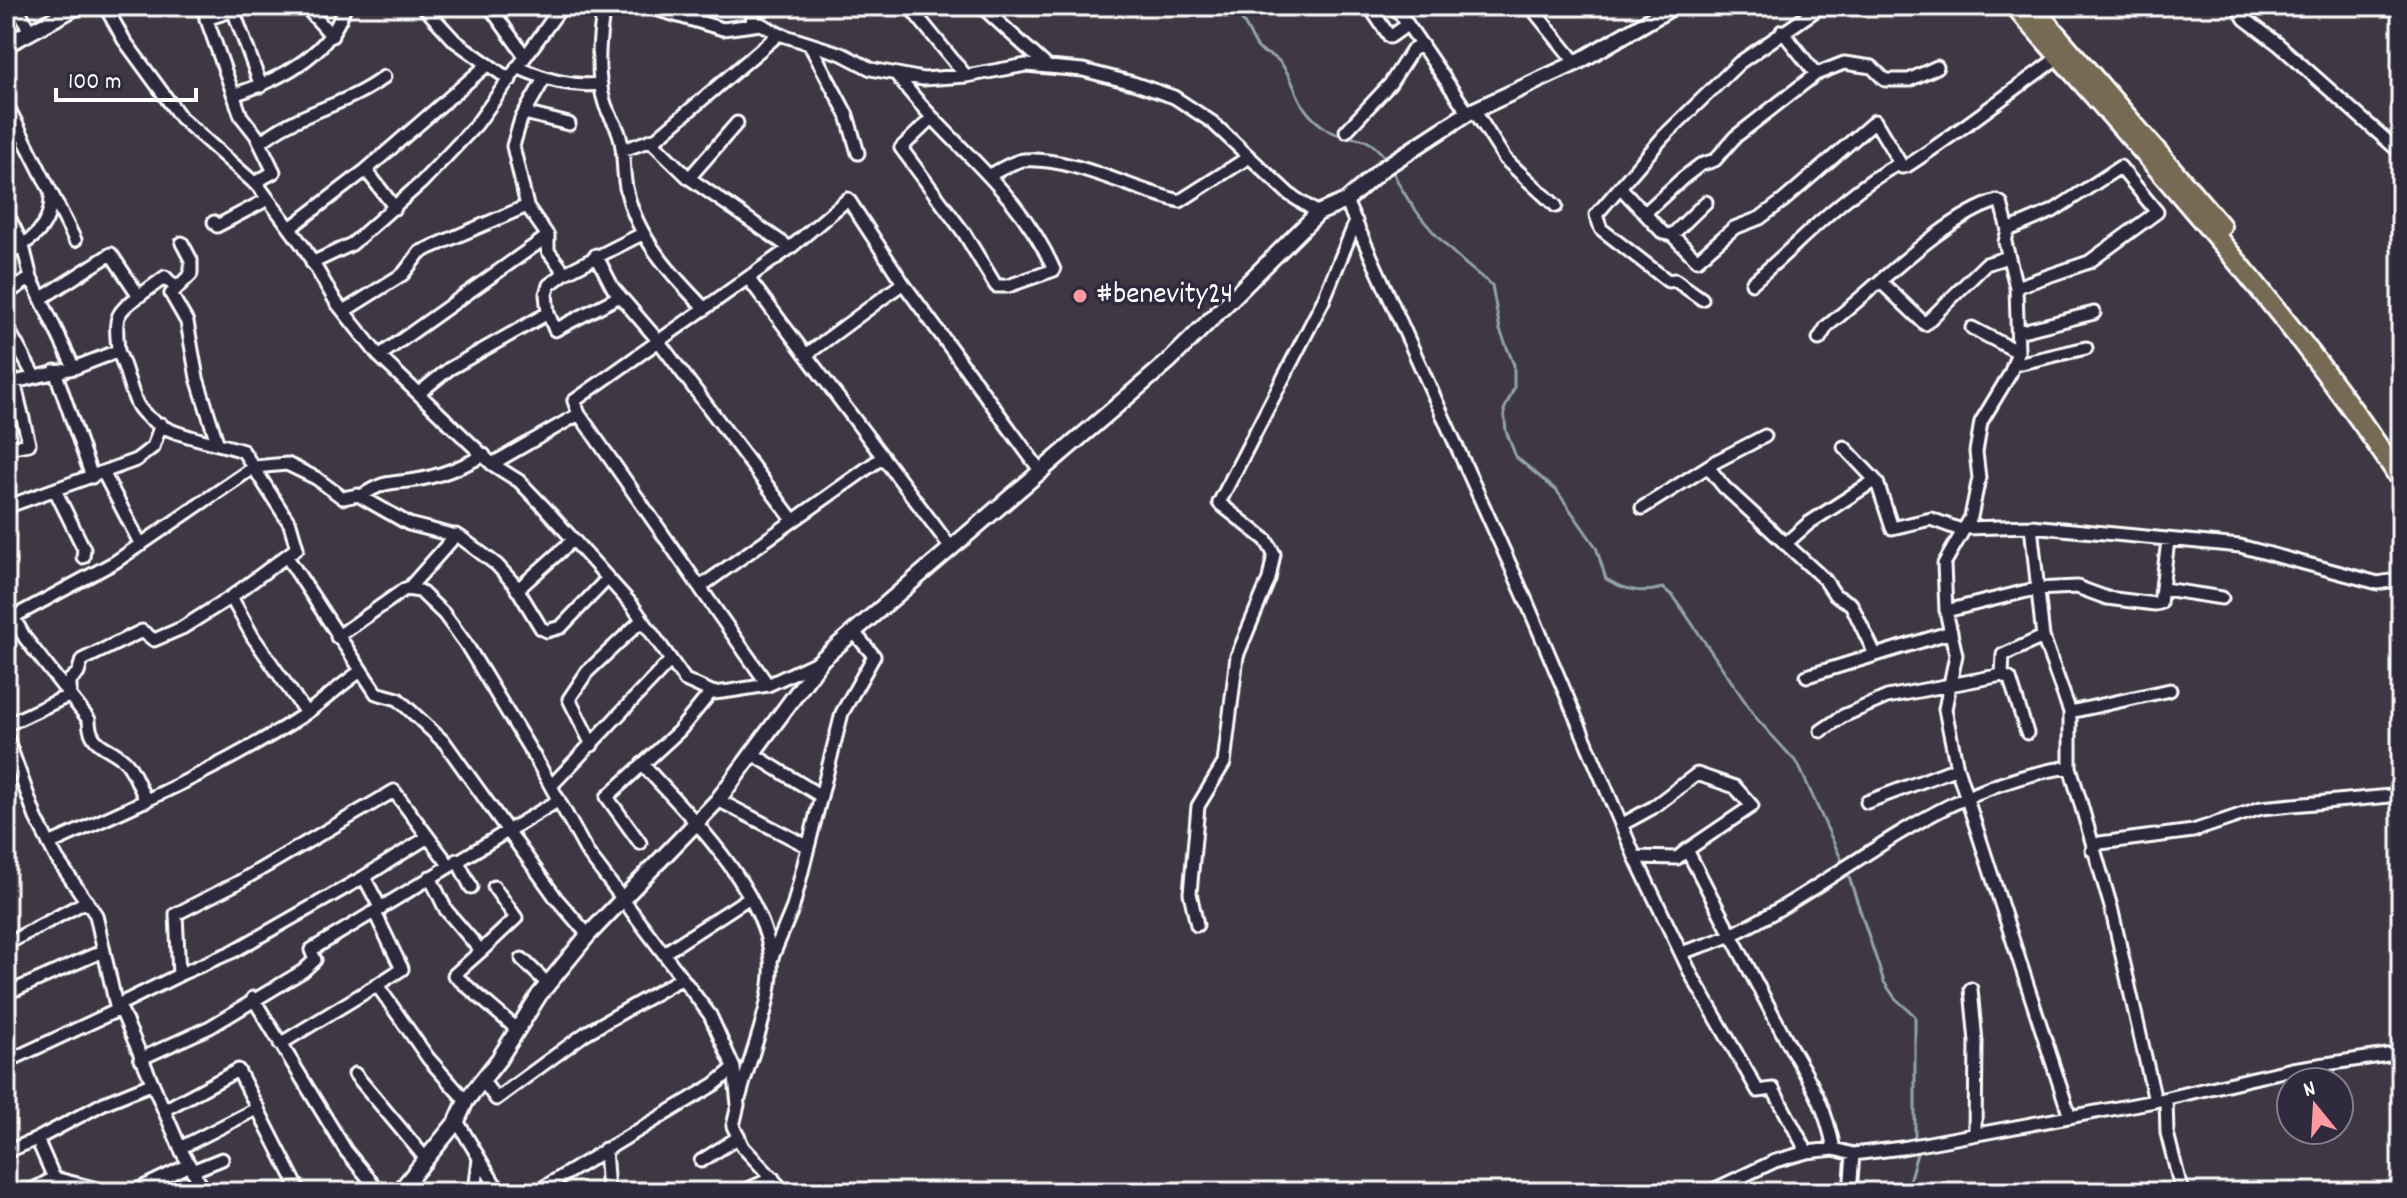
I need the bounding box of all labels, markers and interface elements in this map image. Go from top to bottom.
scale bar [56,52,196,102]
text: 100 m [68,66,121,100]
place label: #benevity24 [1096,275,1233,318]
marker: #benevity24 [1071,287,1089,305]
north arrow [2275,1066,2355,1146]
text: N [2300,1074,2320,1107]

